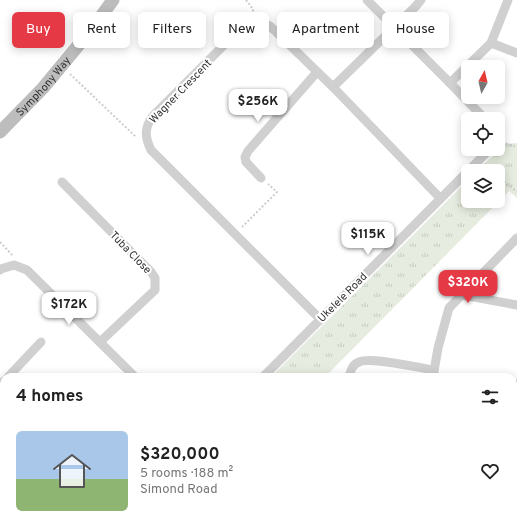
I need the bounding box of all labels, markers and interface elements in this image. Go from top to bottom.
chip: Buy [12,12,65,48]
chip: Rent [73,12,130,48]
chip: Filters [138,12,206,48]
chip: New [214,12,269,48]
chip: Apartment [277,12,374,48]
chip: House [382,12,449,48]
street label: Symphony Way [13,54,74,119]
street label: Wagner Crescent [146,57,215,127]
north arrow [461,60,505,104]
map controls [461,60,505,208]
pin: $256K [230,89,286,123]
text: $256K [238,94,278,110]
button: locate [461,112,505,156]
button: layers [461,164,505,208]
pin: $115K [340,222,396,256]
text: $115K [350,227,386,243]
street label: Tuba Close [107,228,154,277]
street label: Ukelele Road [315,270,371,326]
pin: $320K [440,270,496,304]
text: $320K [447,275,489,291]
pin: $172K [41,292,97,326]
text: $172K [51,297,87,313]
text: 4 homes [16,386,83,408]
icon: filters [479,386,501,408]
text: $320,000 [140,444,220,466]
icon: home [48,447,96,495]
icon: heart [479,460,501,482]
text: 5 rooms · 188 m² [140,466,233,482]
text: Simond Road [140,482,217,498]

